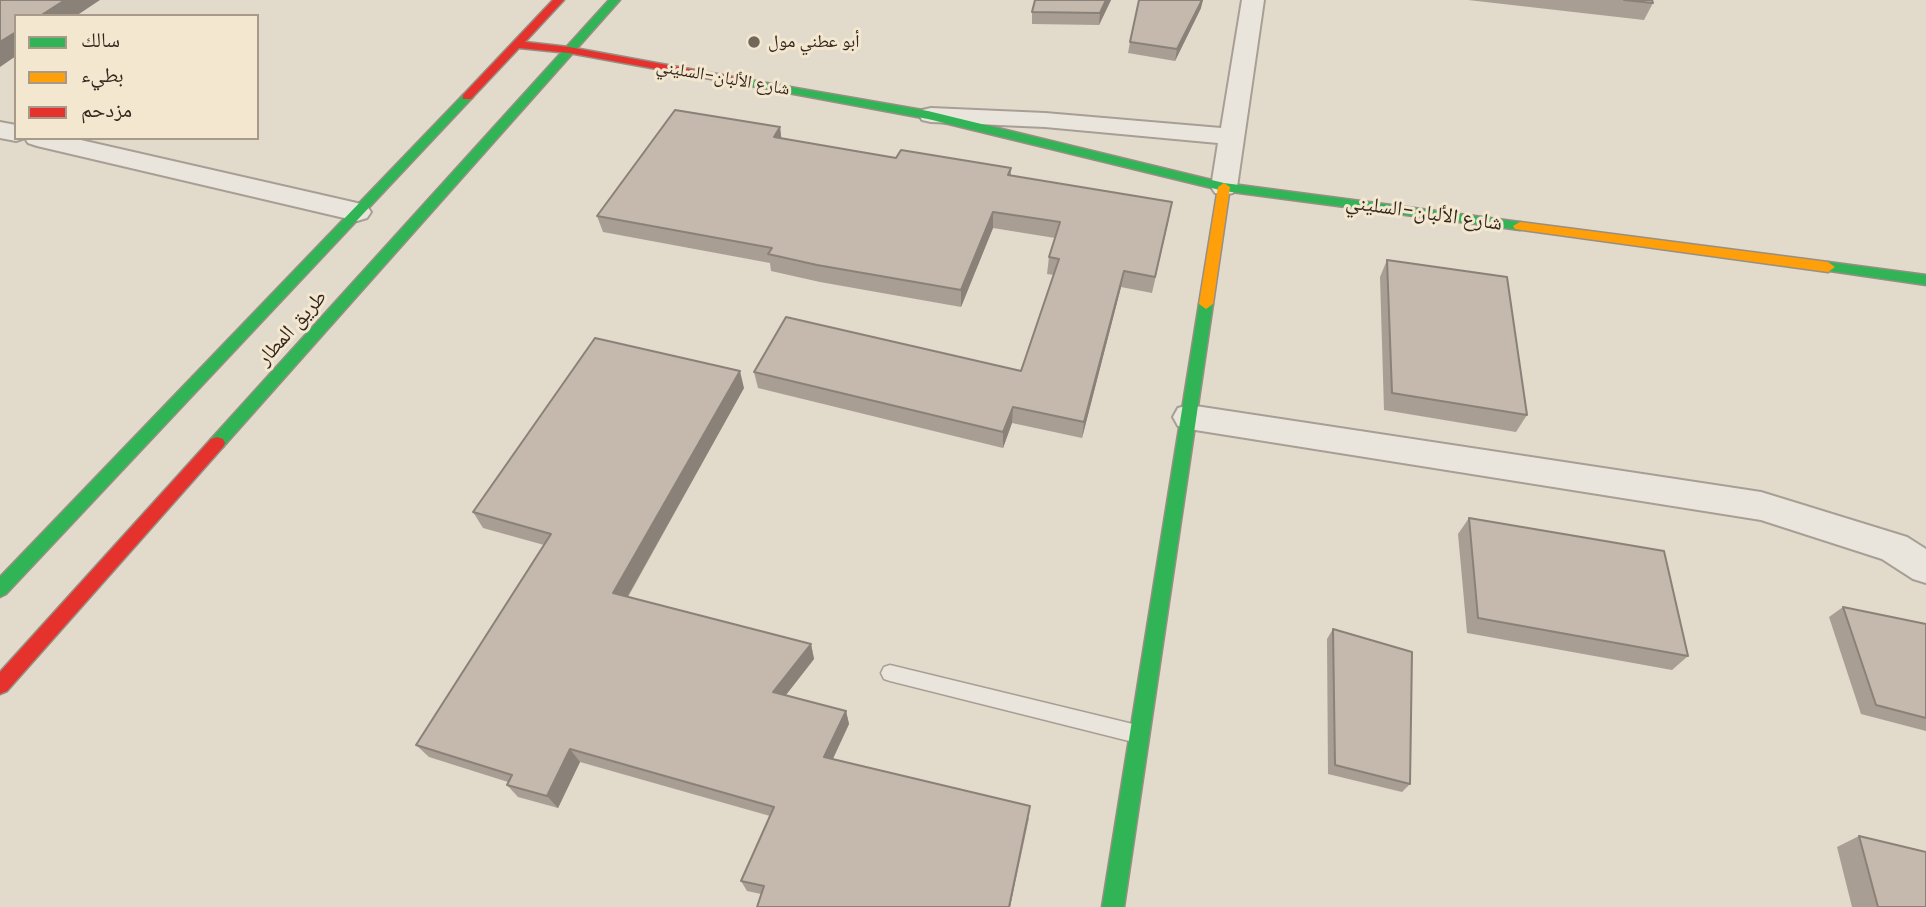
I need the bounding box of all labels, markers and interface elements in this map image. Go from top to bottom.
legend [14,14,259,140]
text: سالك [81,26,120,53]
place label: أبو عطني مول [768,31,860,53]
marker: أبو عطني مول [746,34,762,50]
street label: شارع الألبان-السليني [655,56,791,100]
text: بطيء [81,61,124,88]
text: مزدحم [81,96,132,123]
street label: شارع الألبان-السليني [1344,190,1504,236]
street label: طريق المطار [252,285,332,371]

